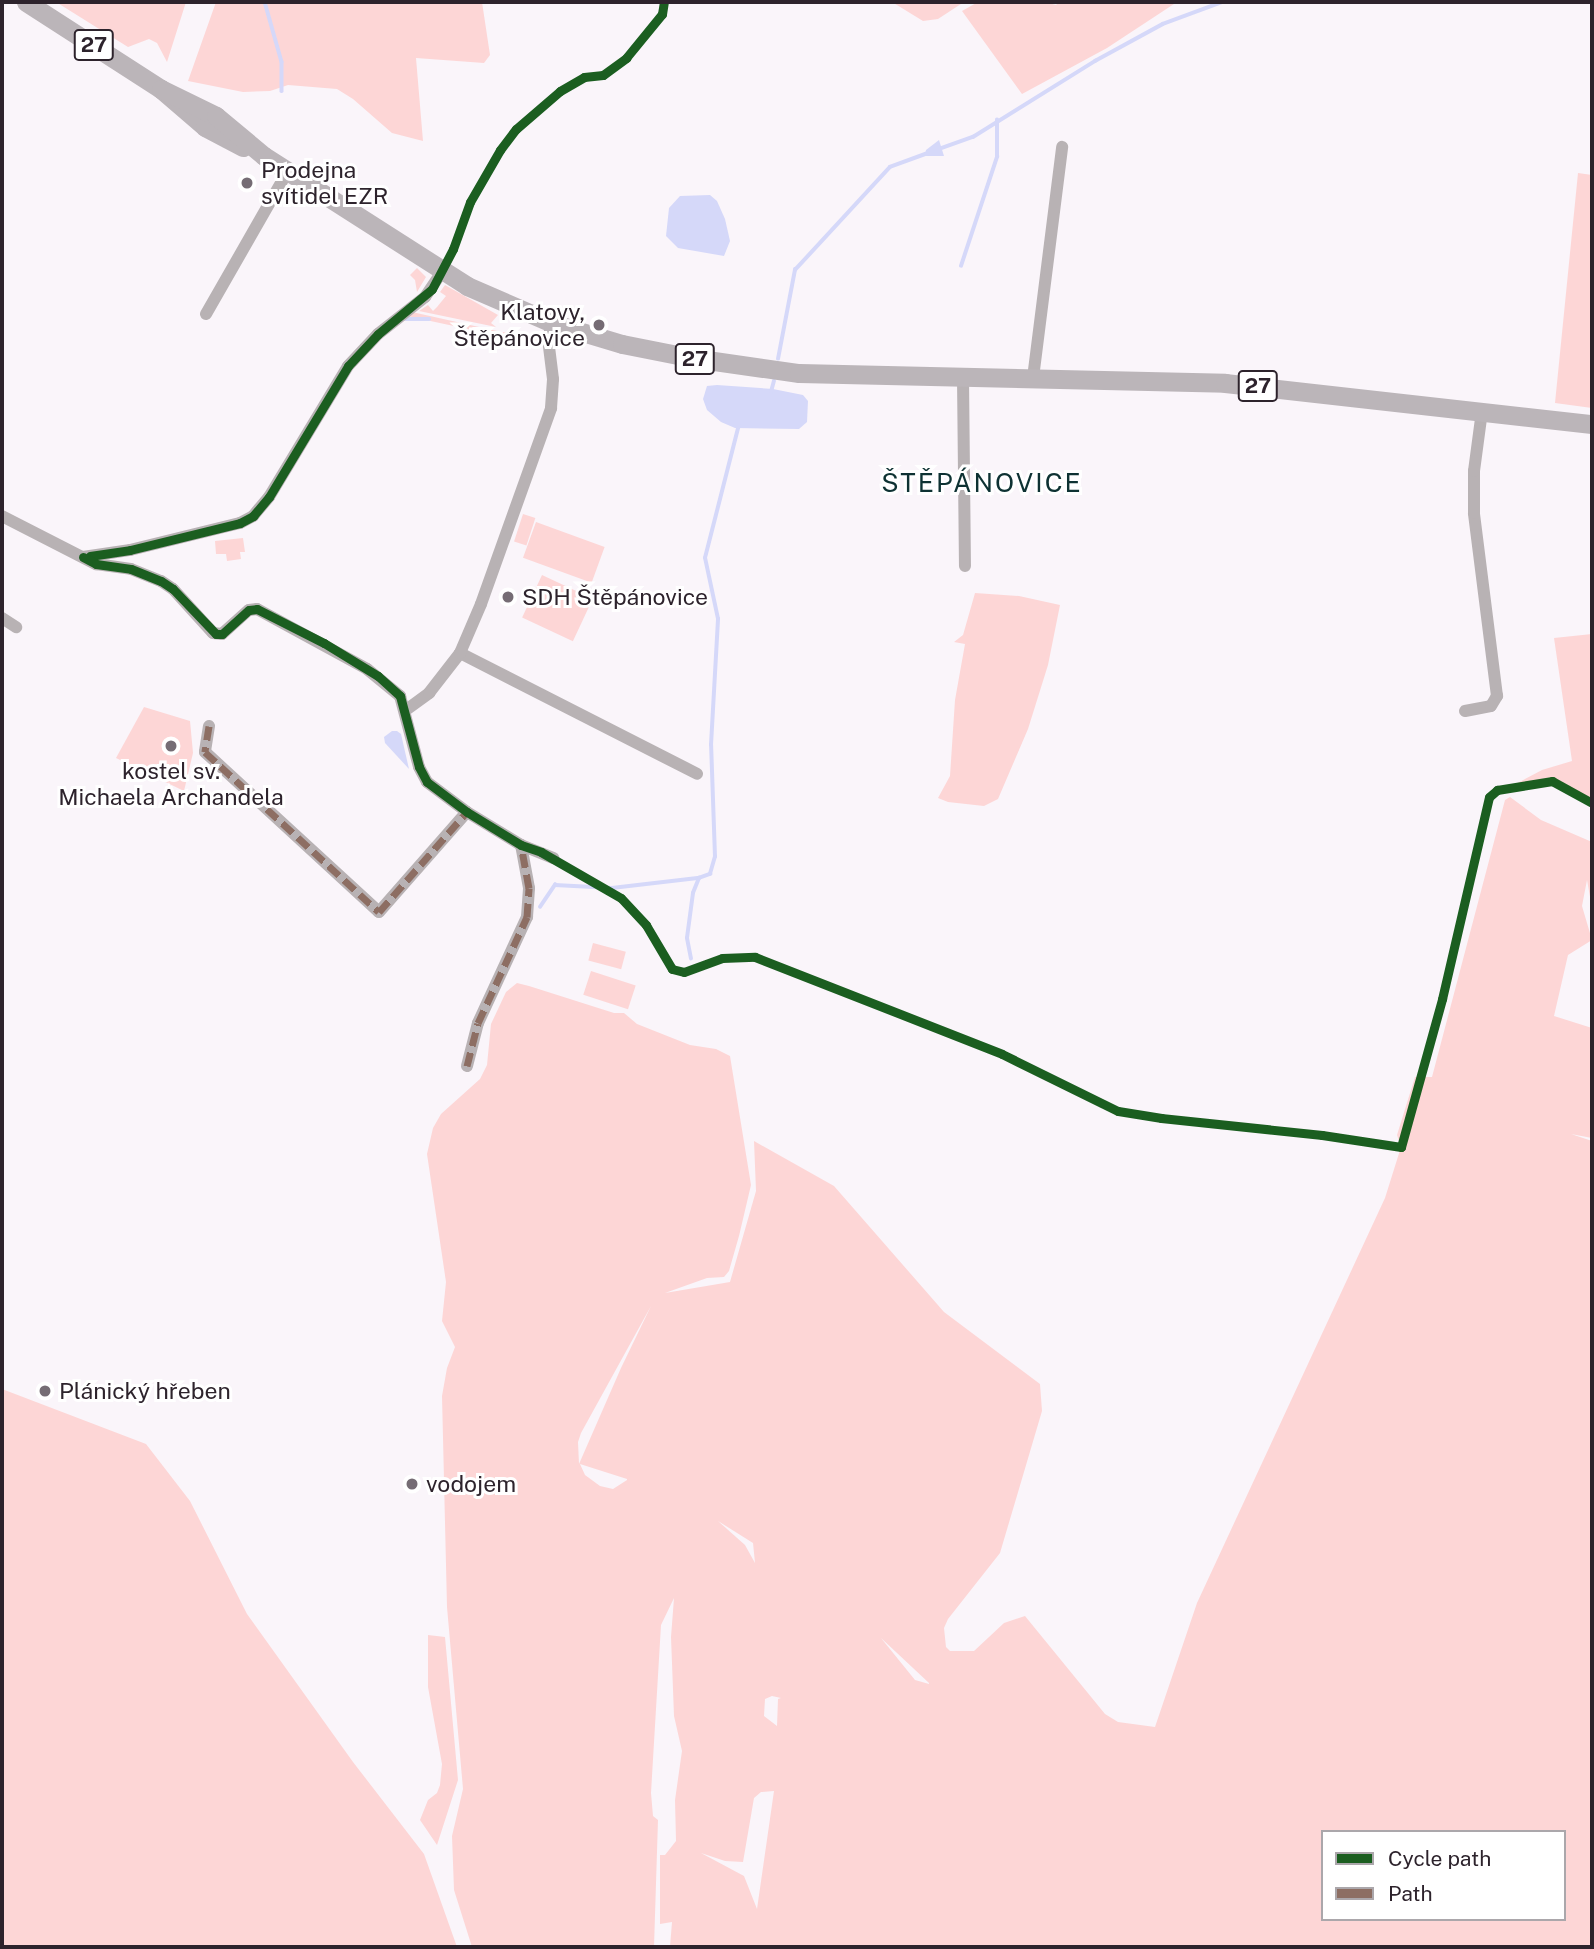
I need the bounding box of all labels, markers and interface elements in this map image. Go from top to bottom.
road number: 27 [73,28,115,62]
place label: Prodejna svítidel EZR [261,156,388,210]
marker: Prodejna svítidel EZR [239,175,255,191]
place label: Klatovy, Štěpánovice [453,298,585,352]
marker: Klatovy, Štěpánovice [591,317,607,333]
road number: 27 [674,342,716,376]
road number: 27 [1237,368,1279,404]
district label: ŠTĚPÁNOVICE [883,467,1081,499]
place label: SDH Štěpánovice [522,583,708,611]
marker: SDH Štěpánovice [500,589,516,605]
marker: kostel sv. Michaela Archandela [163,738,179,754]
place label: kostel sv. Michaela Archandela [58,757,284,811]
place label: Plánický hřeben [59,1377,231,1405]
marker: Plánický hřeben [37,1383,53,1399]
place label: vodojem [426,1470,516,1498]
marker: vodojem [404,1476,420,1492]
legend [1321,1830,1566,1921]
text: Cycle path [1388,1846,1491,1871]
text: Path [1388,1881,1433,1906]

